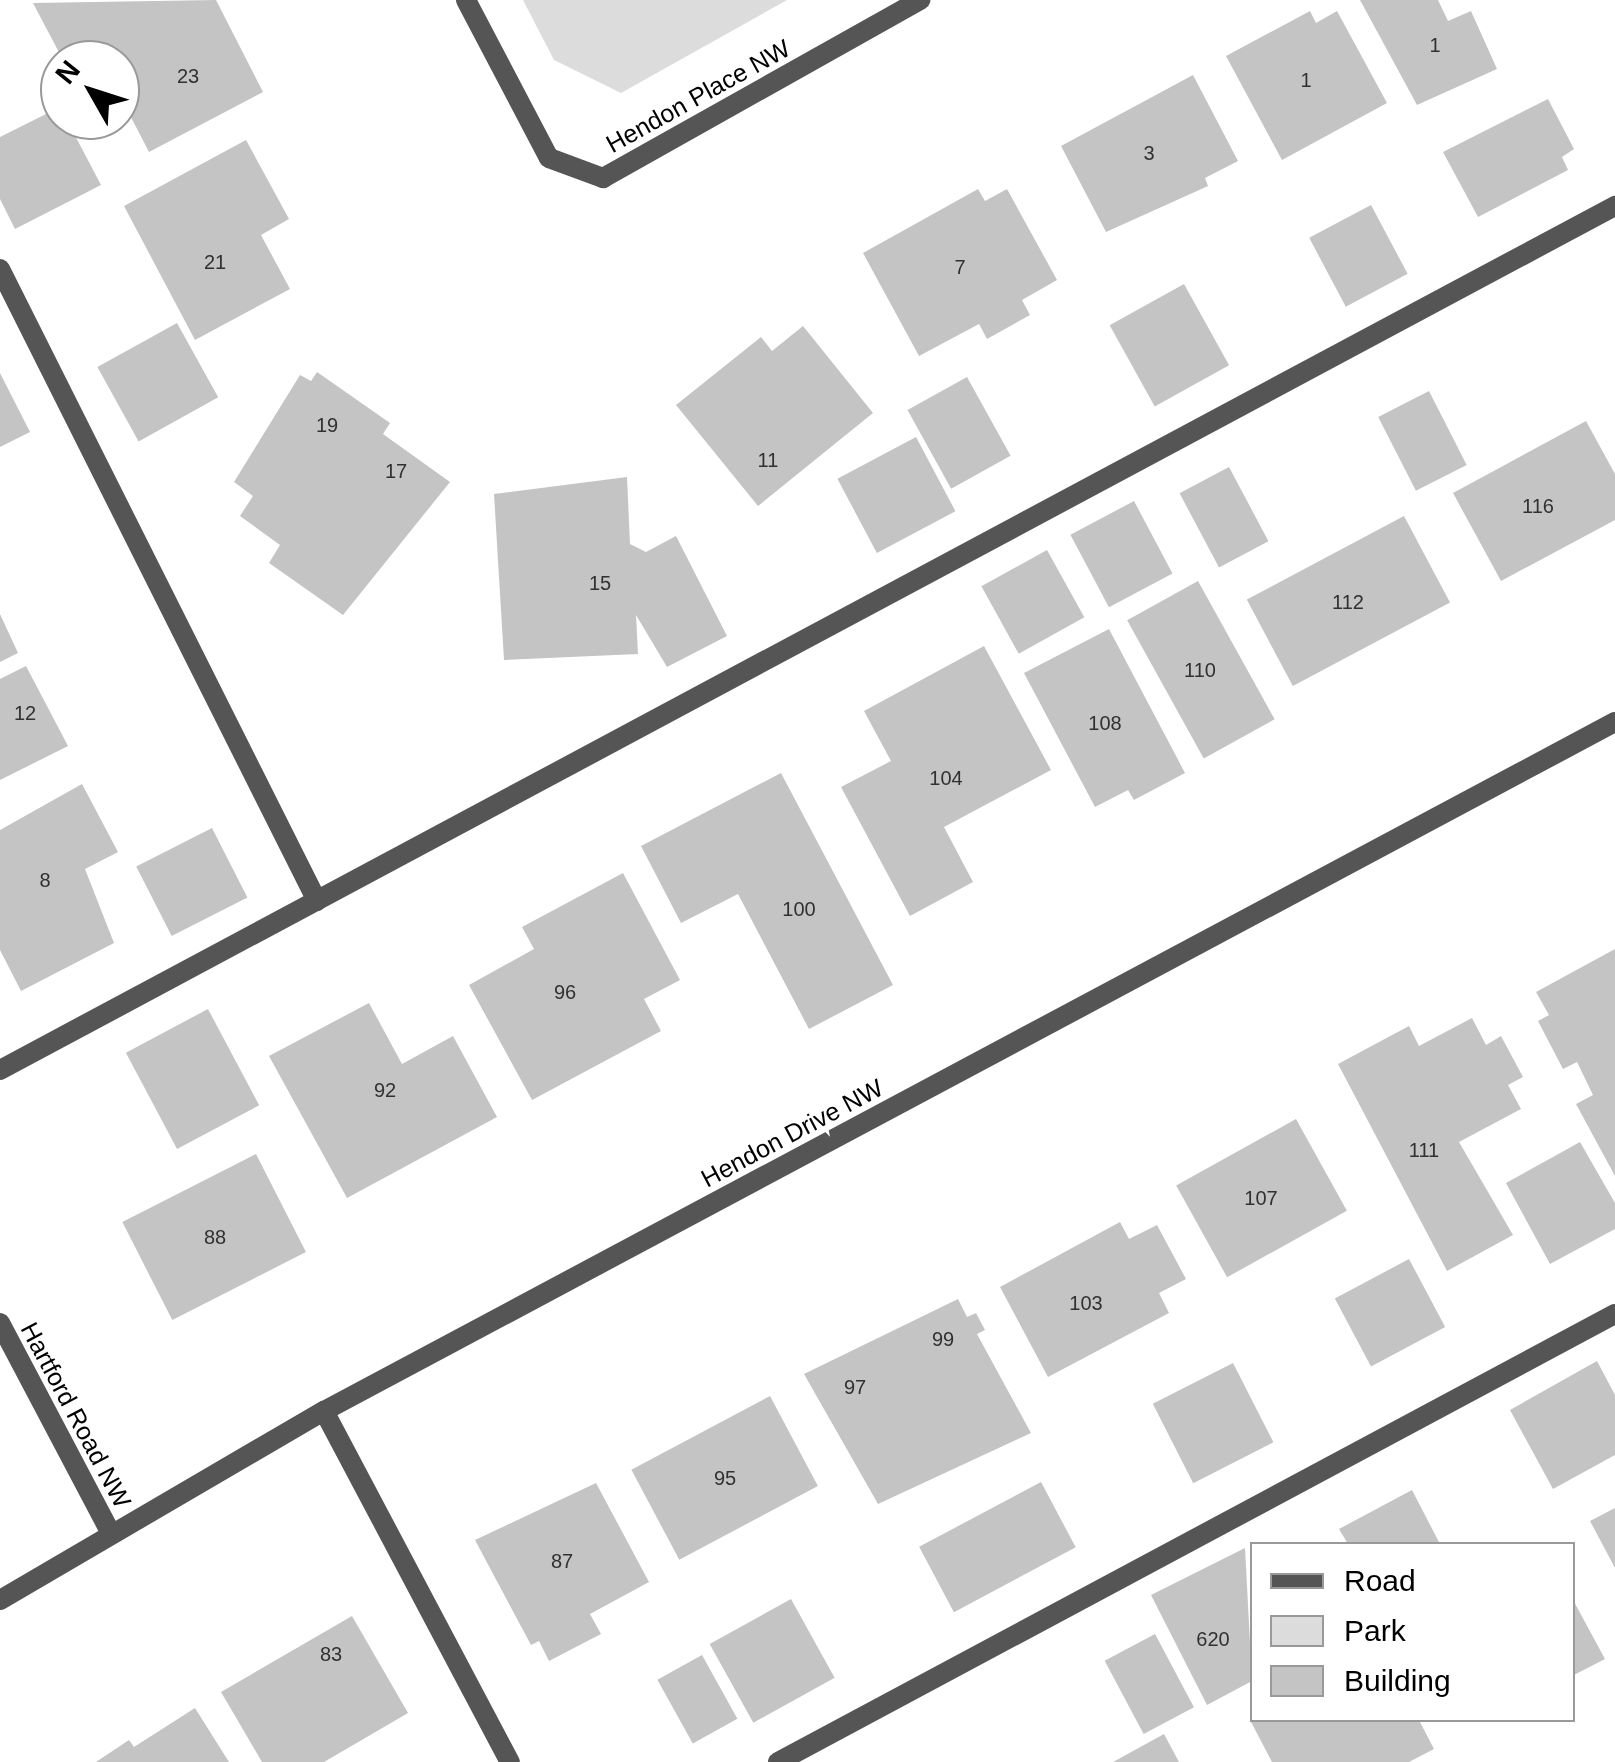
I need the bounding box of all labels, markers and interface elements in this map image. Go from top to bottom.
street label: Hendon Place NW [601,33,795,159]
house number: 1 [1429,33,1441,57]
north arrow [40,40,140,140]
text: N [49,54,86,90]
house number: 23 [177,64,199,88]
house number: 1 [1300,68,1312,92]
house number: 3 [1143,141,1155,165]
house number: 21 [204,250,226,274]
house number: 7 [954,255,966,279]
house number: 19 [316,413,338,437]
house number: 11 [758,448,778,472]
house number: 17 [385,459,407,483]
house number: 116 [1522,494,1554,518]
house number: 15 [589,571,611,595]
house number: 112 [1332,590,1364,614]
house number: 110 [1184,658,1216,682]
house number: 12 [14,701,36,725]
house number: 108 [1088,711,1122,735]
house number: 104 [929,766,963,790]
house number: 8 [39,868,51,892]
house number: 100 [782,897,816,921]
house number: 96 [554,980,576,1004]
street label: Hendon Drive NW [696,1072,888,1194]
house number: 92 [374,1078,396,1102]
house number: 111 [1409,1138,1439,1162]
house number: 107 [1244,1186,1278,1210]
house number: 88 [204,1225,226,1249]
house number: 103 [1069,1291,1103,1315]
street label: Hartford Road NW [14,1317,138,1513]
house number: 99 [932,1327,954,1351]
house number: 97 [844,1375,866,1399]
house number: 95 [714,1466,736,1490]
legend [1250,1542,1575,1722]
house number: 87 [551,1549,573,1573]
text: Road [1344,1564,1416,1597]
text: Park [1344,1614,1406,1647]
house number: 620 [1196,1627,1230,1651]
house number: 83 [320,1642,342,1666]
text: Building [1344,1664,1451,1697]

